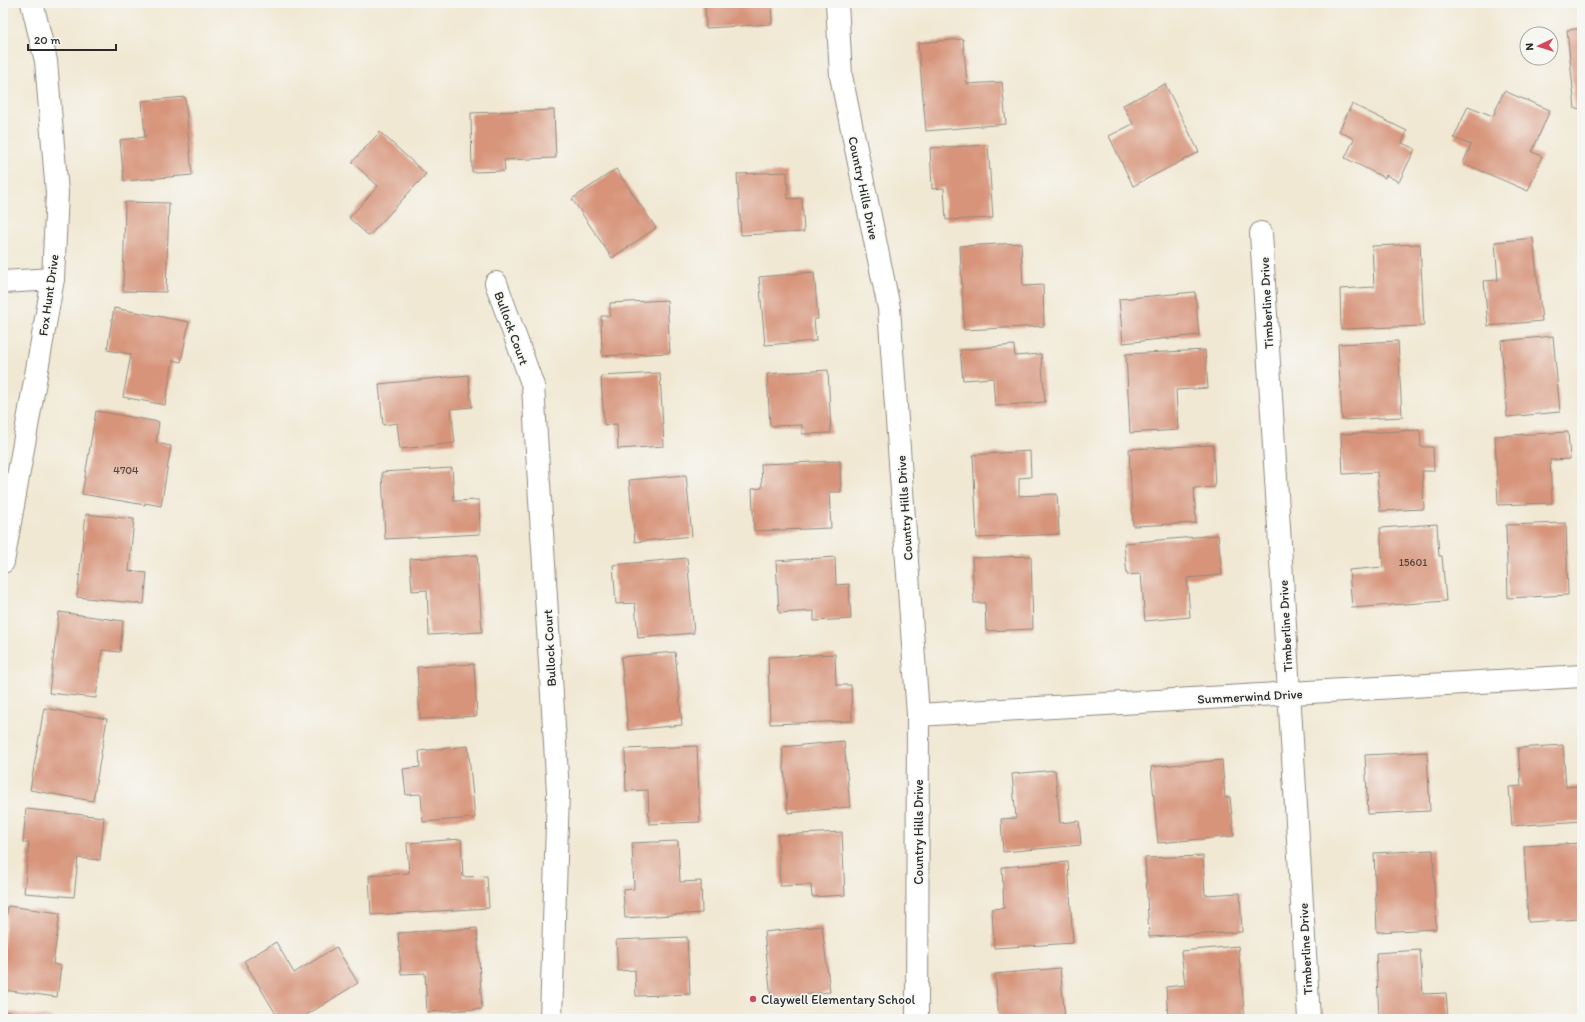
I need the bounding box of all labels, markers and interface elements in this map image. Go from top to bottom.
scale bar [28,26,116,52]
north arrow [1519,26,1559,66]
text: 20 m [34,33,61,47]
text: N [1523,42,1536,51]
street label: Country Hills Drive [845,135,882,241]
street label: Fox Hunt Drive [35,253,62,337]
street label: Timberline Drive [1257,257,1276,349]
street label: Bullock Court [491,289,532,367]
street label: Country Hills Drive [893,455,916,561]
house number: 4704 [113,464,139,477]
house number: 15601 [1399,556,1427,569]
street label: Timberline Drive [1276,580,1295,672]
street label: Bullock Court [540,609,559,687]
street label: Summerwind Drive [1197,686,1303,707]
street label: Country Hills Drive [911,779,926,885]
street label: Timberline Drive [1296,903,1315,995]
place label: Claywell Elementary School [761,992,916,1007]
marker: Claywell Elementary School [748,994,758,1004]

